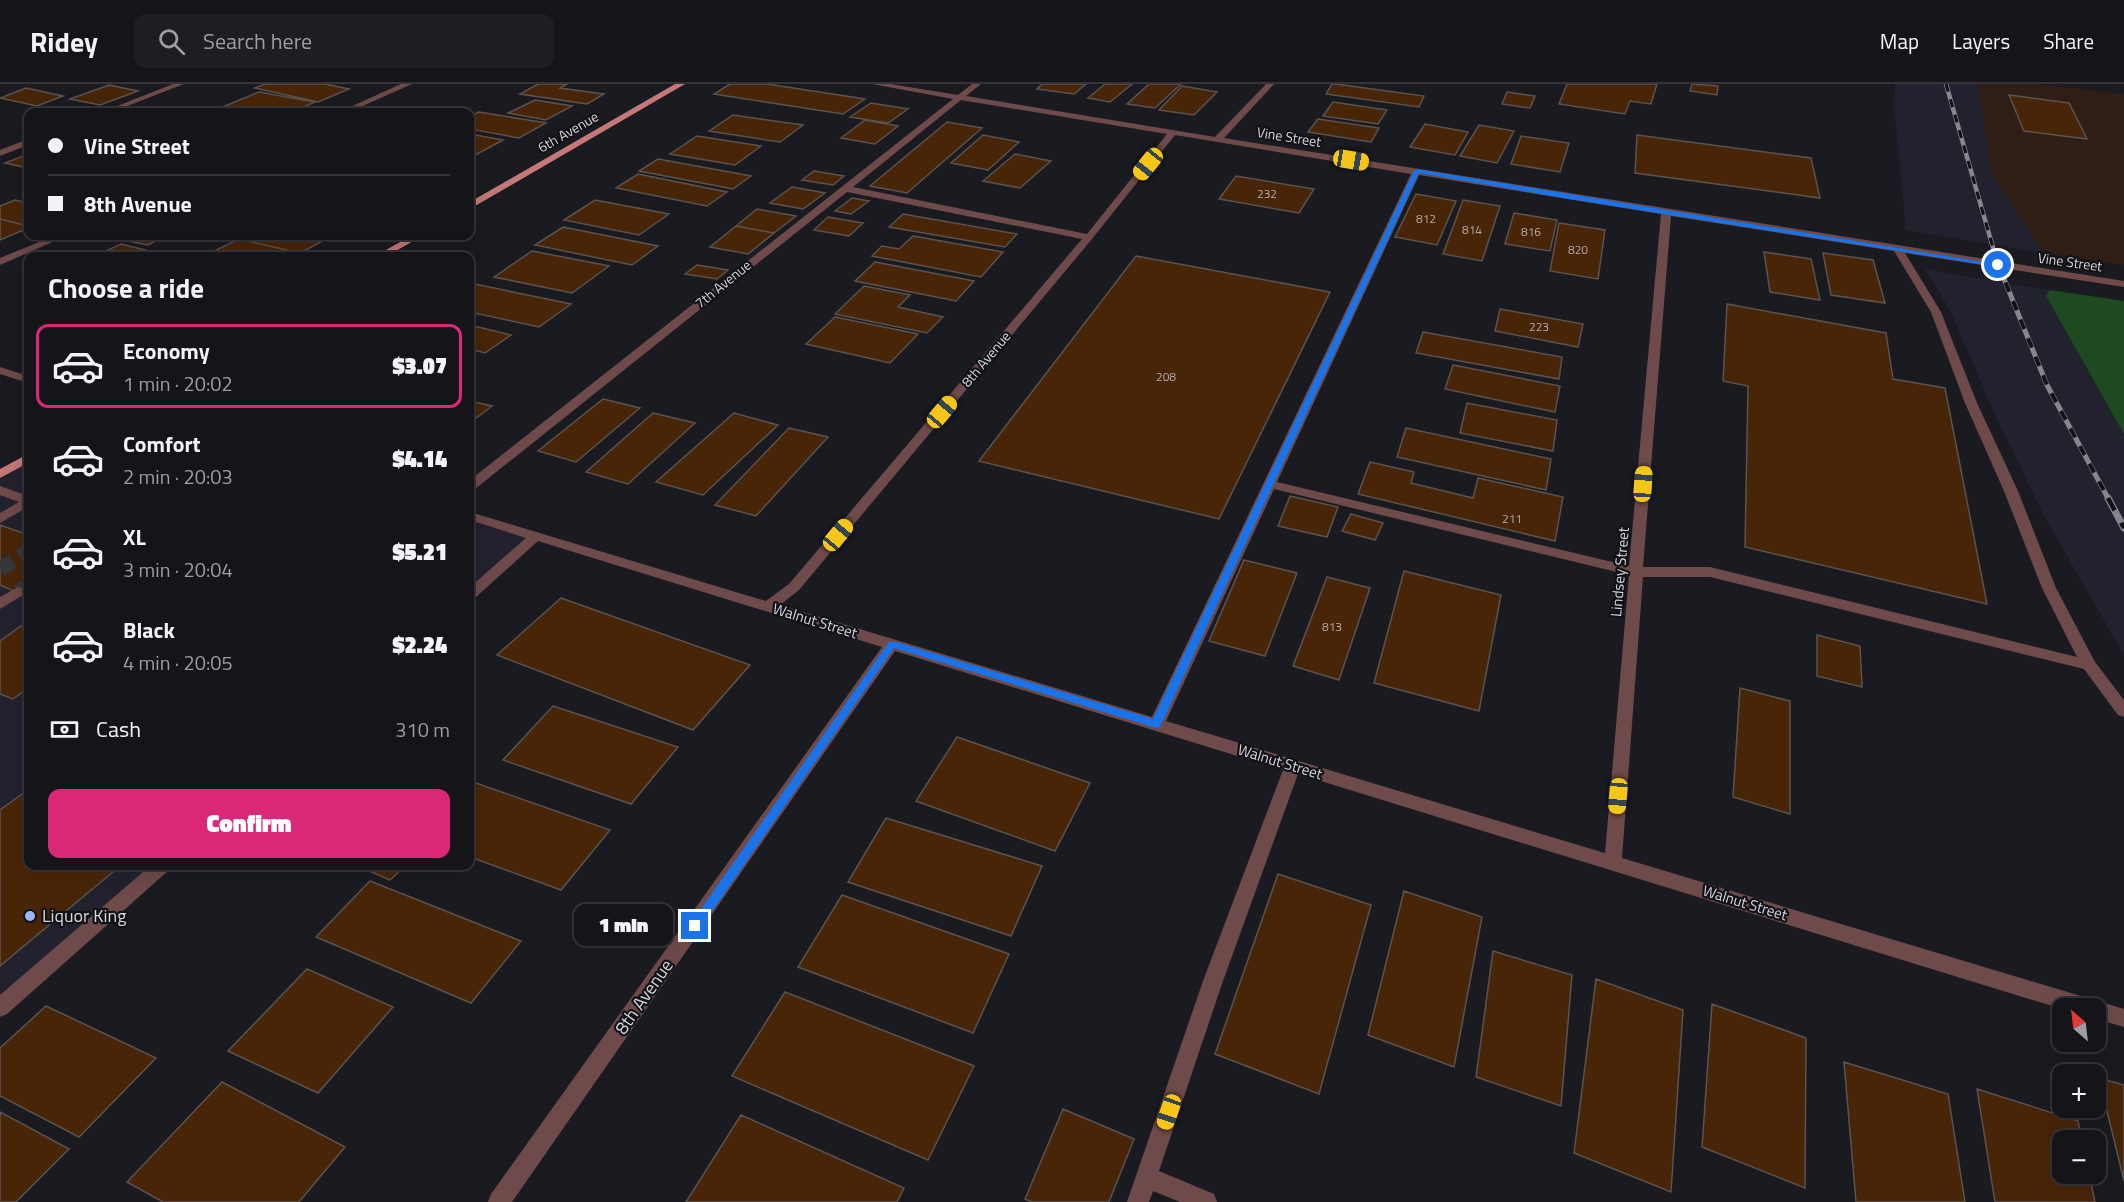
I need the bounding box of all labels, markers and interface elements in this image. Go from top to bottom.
search box [134,14,554,68]
text: Ridey [30,20,98,63]
text: Search here [203,24,312,58]
icon: search [155,25,188,58]
text: Map [1880,25,1919,57]
text: Layers [1952,25,2010,57]
text: Share [2043,25,2094,57]
street label: 6th Avenue [533,106,602,157]
street label: Vine Street [1255,121,1323,152]
text: Vine Street [84,129,190,163]
car [1130,144,1166,184]
car [1332,148,1370,172]
house number: 232 [1257,184,1277,203]
text: 8th Avenue [84,187,192,221]
house number: 812 [1416,209,1436,228]
house number: 814 [1462,220,1482,239]
house number: 816 [1521,222,1541,241]
house number: 820 [1568,240,1588,259]
street label: Vine Street [2036,247,2104,276]
route start [1984,251,2011,278]
street label: 7th Avenue [690,254,755,313]
text: Choose a ride [48,267,204,308]
house number: 223 [1529,317,1549,336]
street label: 8th Avenue [956,326,1015,391]
text: Economy [123,334,210,368]
icon: car [51,339,105,393]
text: $3.07 [392,349,447,383]
house number: 208 [1156,367,1176,386]
text: 1 min · 20:02 [123,368,233,399]
car [924,392,960,432]
text: Comfort [123,427,201,461]
icon: car [51,432,105,486]
text: $4.14 [392,442,447,476]
text: 2 min · 20:03 [123,461,233,492]
car [1633,465,1653,503]
house number: 211 [1502,509,1522,528]
car [820,515,856,555]
text: XL [123,520,146,554]
icon: car [51,525,105,579]
street label: Lindsey Street [1604,525,1635,618]
text: $5.21 [392,535,447,569]
text: 3 min · 20:04 [123,554,233,585]
street label: Walnut Street [770,597,861,644]
text: Black [123,613,175,647]
house number: 813 [1322,617,1342,636]
icon: car [51,618,105,672]
text: $2.24 [392,628,447,662]
text: 4 min · 20:05 [123,647,233,678]
text: Cash [96,712,141,746]
icon: cash [48,713,81,746]
text: 310 m [395,714,450,745]
street label: Walnut Street [1235,738,1326,785]
car [1607,777,1629,815]
button: Confirm [48,789,450,858]
street label: Walnut Street [1700,879,1791,926]
place label: Liquor King [42,902,126,929]
callout: 1 min [575,905,674,947]
marker: Liquor King [23,909,37,923]
text: 1 min [599,909,648,940]
route end [681,912,708,939]
street label: 8th Avenue [608,954,679,1040]
north arrow [2052,998,2106,1052]
map controls [2052,998,2106,1184]
button: + [2052,1064,2106,1118]
car [1155,1092,1183,1132]
button: − [2052,1130,2106,1184]

